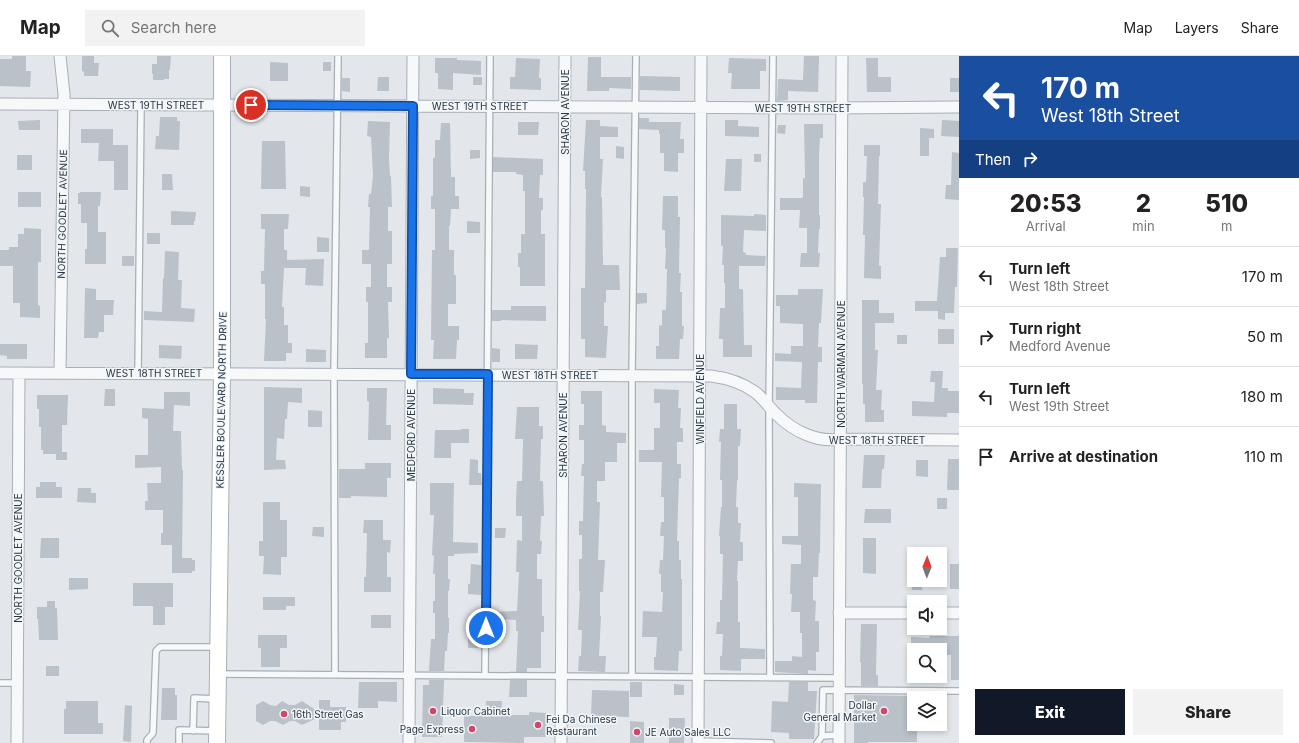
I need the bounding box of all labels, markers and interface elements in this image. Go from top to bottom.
search box [85,10,365,46]
text: Map [20,16,61,39]
icon: search [99,17,121,39]
text: Search here [131,18,216,37]
text: Map [1124,19,1153,36]
text: Layers [1175,19,1219,36]
text: Share [1241,19,1279,36]
street label: SHARON AVENUE [559,69,571,155]
text: 170 m [1041,71,1120,105]
icon: left [975,72,1027,124]
pin [234,88,268,122]
icon: arrive [240,94,262,116]
street label: WEST 19TH STREET [108,99,204,111]
street label: WEST 19TH STREET [432,100,528,112]
street label: WEST 19TH STREET [755,102,851,114]
text: West 18th Street [1041,105,1180,126]
icon: right [1019,148,1041,170]
street label: NORTH GOODLET AVENUE [55,149,69,279]
text: Then [975,150,1011,169]
text: 20:53 [1010,189,1082,218]
text: 2 [1136,189,1151,218]
text: 510 [1205,189,1248,218]
text: Arrival [1026,218,1066,234]
text: min [1132,218,1155,234]
text: m [1221,218,1232,234]
text: Turn left [1009,259,1070,278]
icon: left [975,266,997,288]
text: 170 m [1242,267,1283,286]
text: West 18th Street [1009,278,1109,294]
street label: NORTH WARMAN AVENUE [835,300,847,428]
street label: KESSLER BOULEVARD NORTH DRIVE [213,311,229,489]
text: Turn right [1009,319,1081,338]
icon: right [975,326,997,348]
text: 50 m [1247,327,1283,346]
text: Medford Avenue [1009,338,1110,354]
street label: WINFIELD AVENUE [694,354,706,444]
street label: WEST 18TH STREET [106,367,202,379]
street label: WEST 18TH STREET [502,369,598,381]
text: Turn left [1009,379,1070,398]
icon: left [975,386,997,408]
text: 180 m [1241,387,1283,406]
street label: MEDFORD AVENUE [405,389,417,481]
street label: SHARON AVENUE [557,392,569,478]
text: West 19th Street [1009,398,1109,414]
street label: WEST 18TH STREET [829,434,925,446]
icon: arrive [975,446,997,468]
text: Arrive at destination [1009,447,1158,466]
text: 110 m [1244,447,1283,466]
street label: NORTH GOODLET AVENUE [12,493,24,623]
north arrow [907,547,947,587]
map controls [907,547,947,731]
button: sound [907,595,947,635]
position arrow [465,607,507,649]
button: search [907,643,947,683]
button: Exit [975,689,1125,735]
button: Share [1133,689,1283,735]
button: layers [907,691,947,731]
place label: Dollar General Market [803,699,877,723]
place label: Liquor Cabinet [441,705,511,717]
marker: Liquor Cabinet [428,706,438,716]
marker: Dollar General Market [879,706,889,716]
place label: 16th Street Gas [292,708,364,720]
marker: 16th Street Gas [279,709,289,719]
place label: Fei Da Chinese Restaurant [546,713,617,737]
marker: Fei Da Chinese Restaurant [533,720,543,730]
place label: Page Express [400,723,464,735]
marker: Page Express [467,724,477,734]
place label: JE Auto Sales LLC [645,726,731,738]
marker: JE Auto Sales LLC [632,727,642,737]

